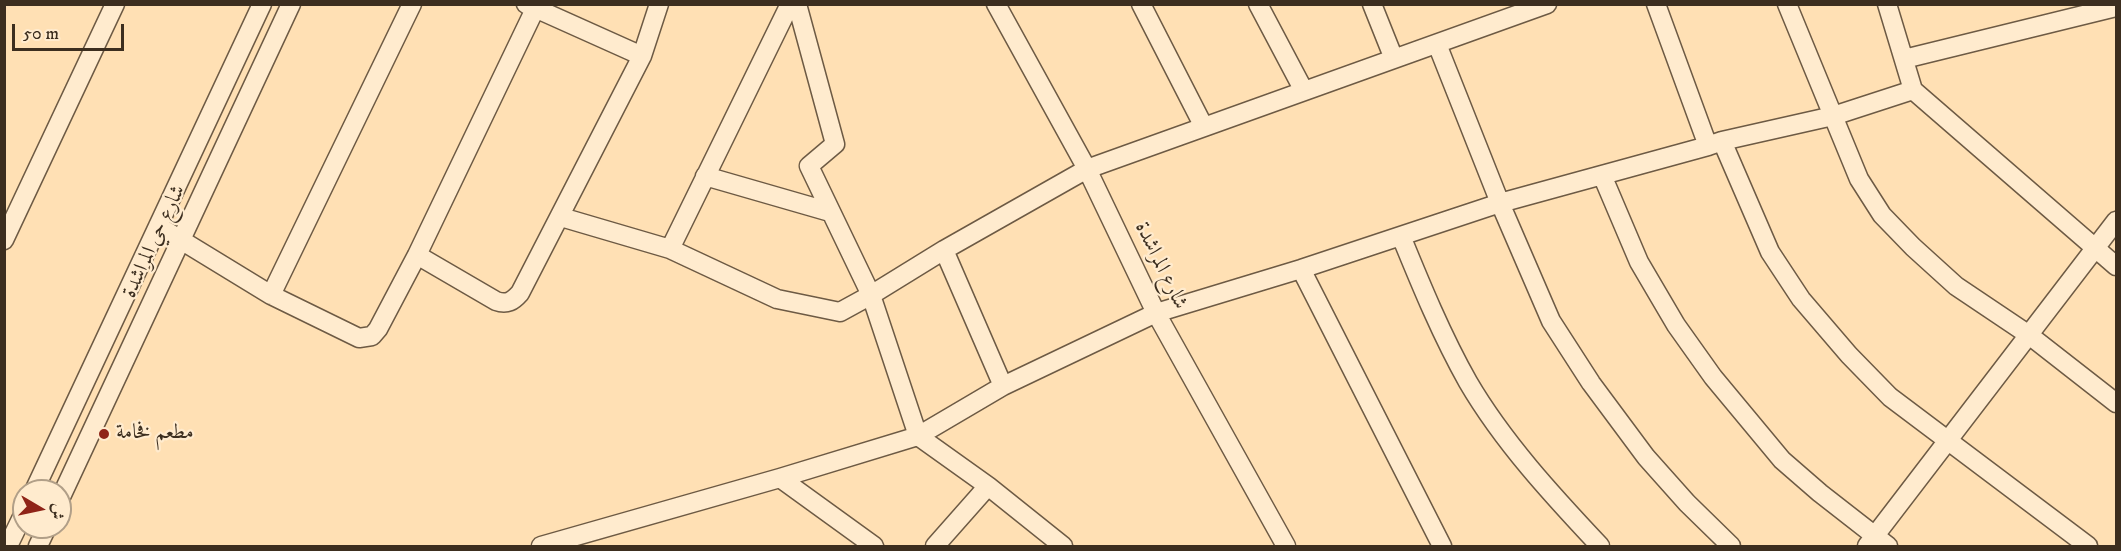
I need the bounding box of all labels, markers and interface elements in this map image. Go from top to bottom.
scale bar [15,12,128,50]
text: 50 m [23,23,59,45]
street label: شارع حي المراشدة [118,182,192,302]
street label: شارع المراشدة [1128,218,1192,314]
place label: مطعم فخامة [116,421,194,447]
marker: مطعم فخامة [97,427,111,441]
north arrow [12,479,72,539]
text: ش [47,502,69,521]

